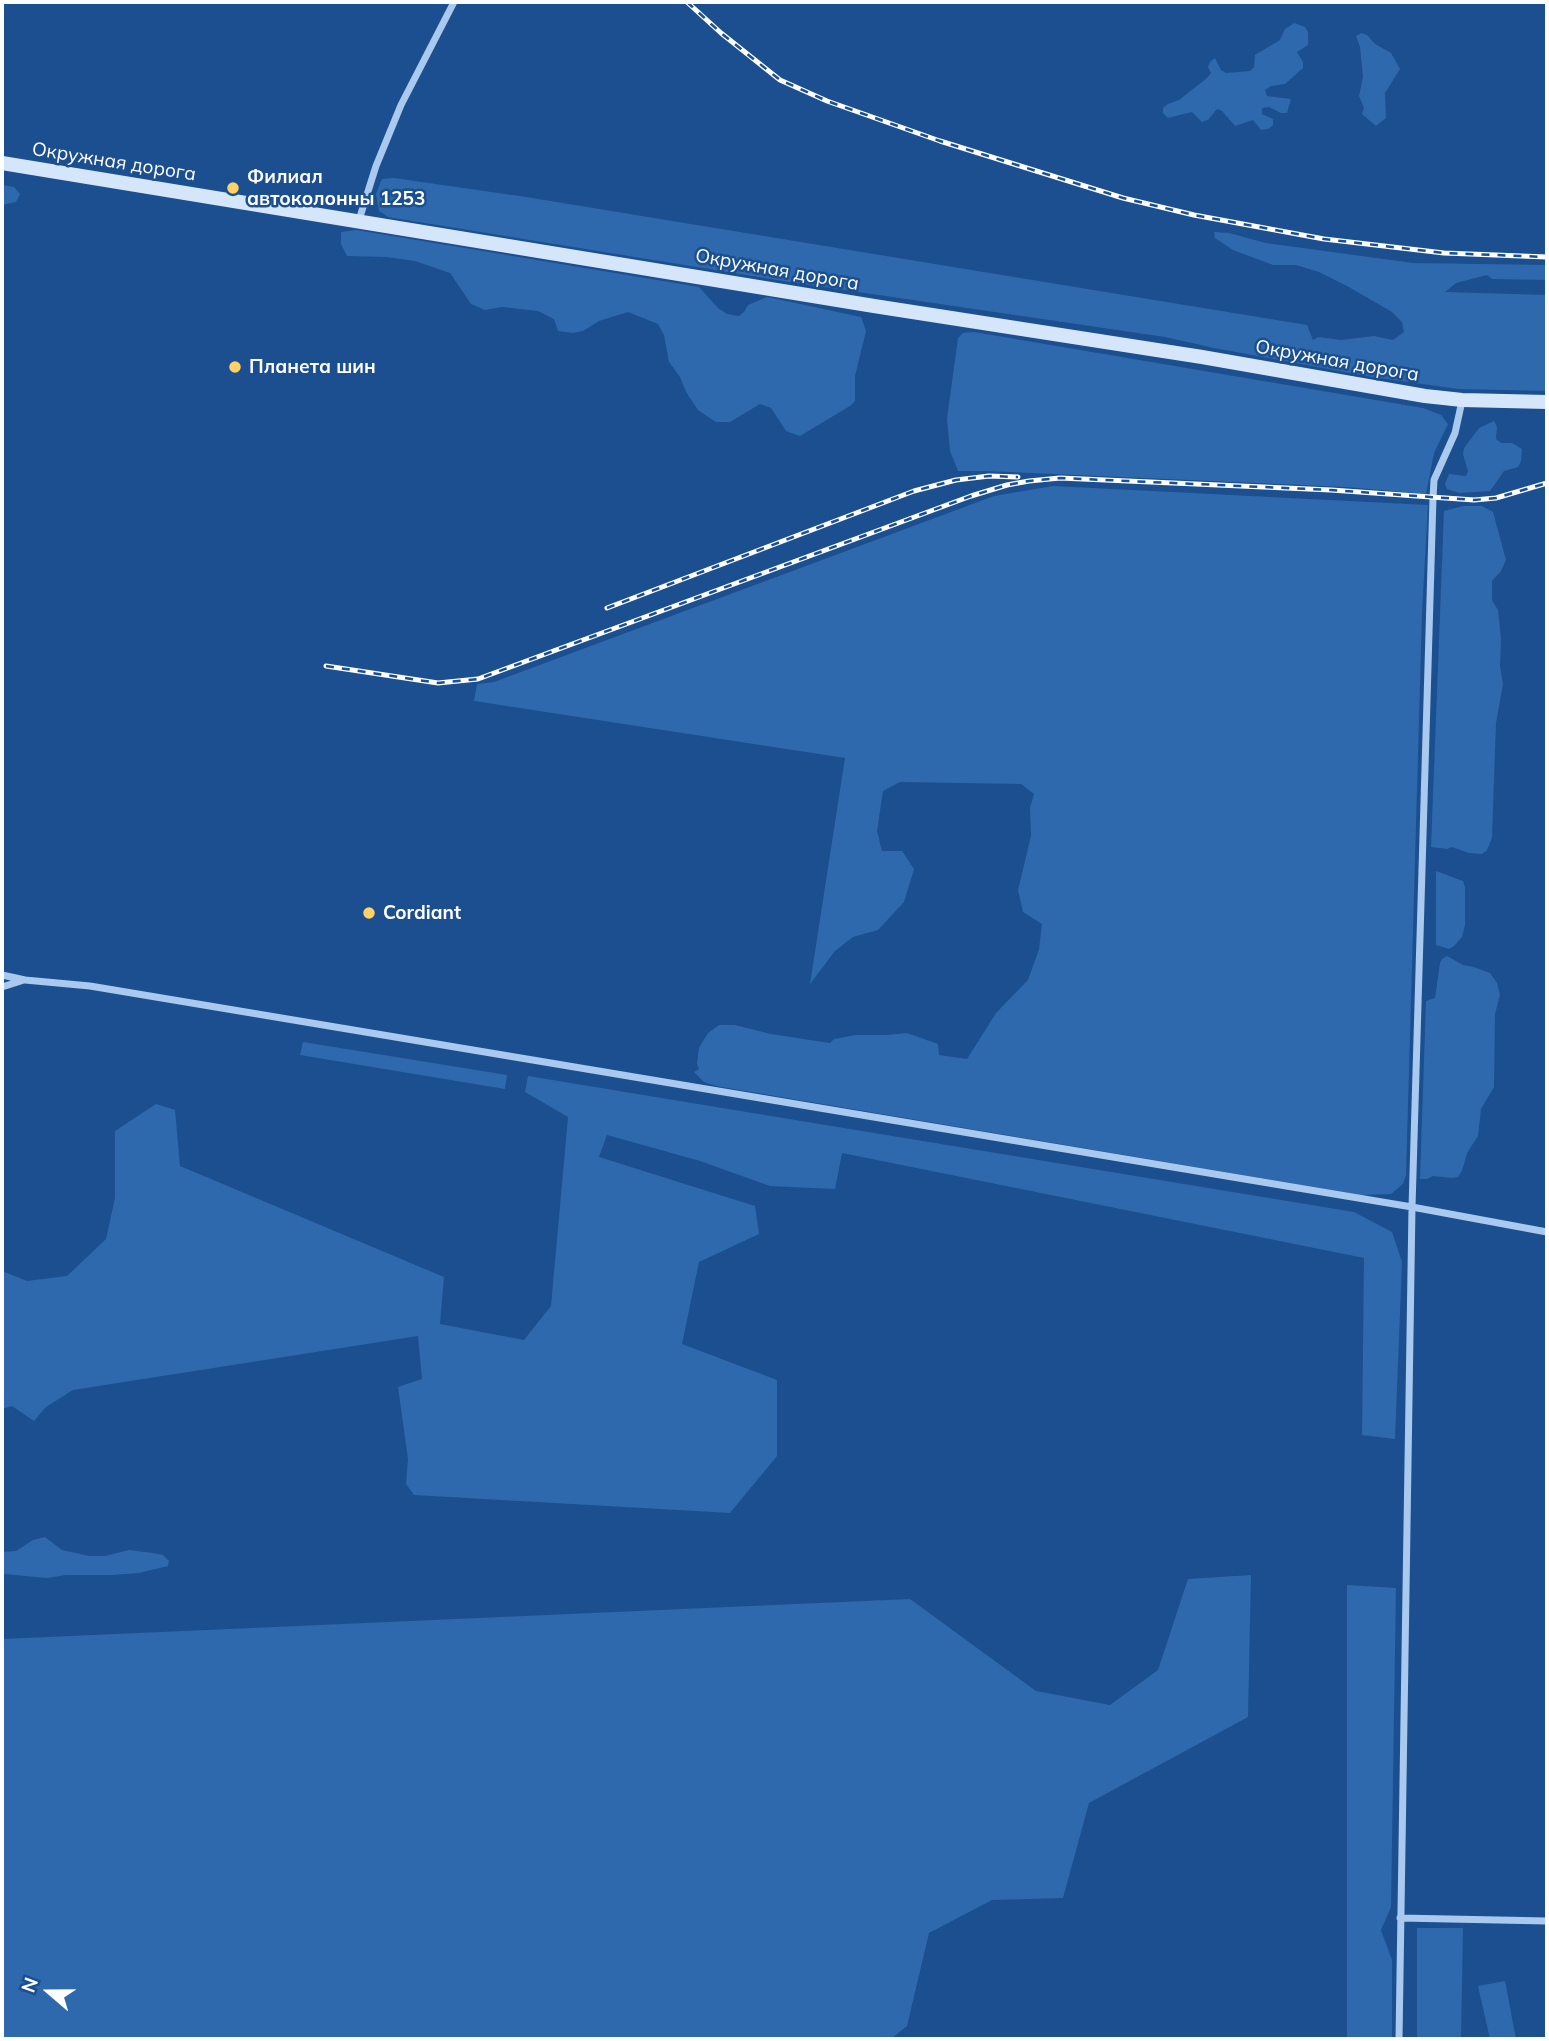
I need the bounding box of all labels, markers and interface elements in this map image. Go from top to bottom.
street label: Окружная дорога [30,138,198,186]
place label: Филиал автоколонны 1253 [247,166,425,210]
marker: Филиал автоколонны 1253 [225,180,241,196]
street label: Окружная дорога [693,244,861,296]
street label: Окружная дорога [1253,335,1421,387]
place label: Планета шин [249,356,376,378]
marker: Планета шин [227,359,243,375]
place label: Cordiant [383,902,461,924]
marker: Cordiant [361,905,377,921]
north arrow [14,1957,84,2027]
text: N [16,1974,43,1996]

